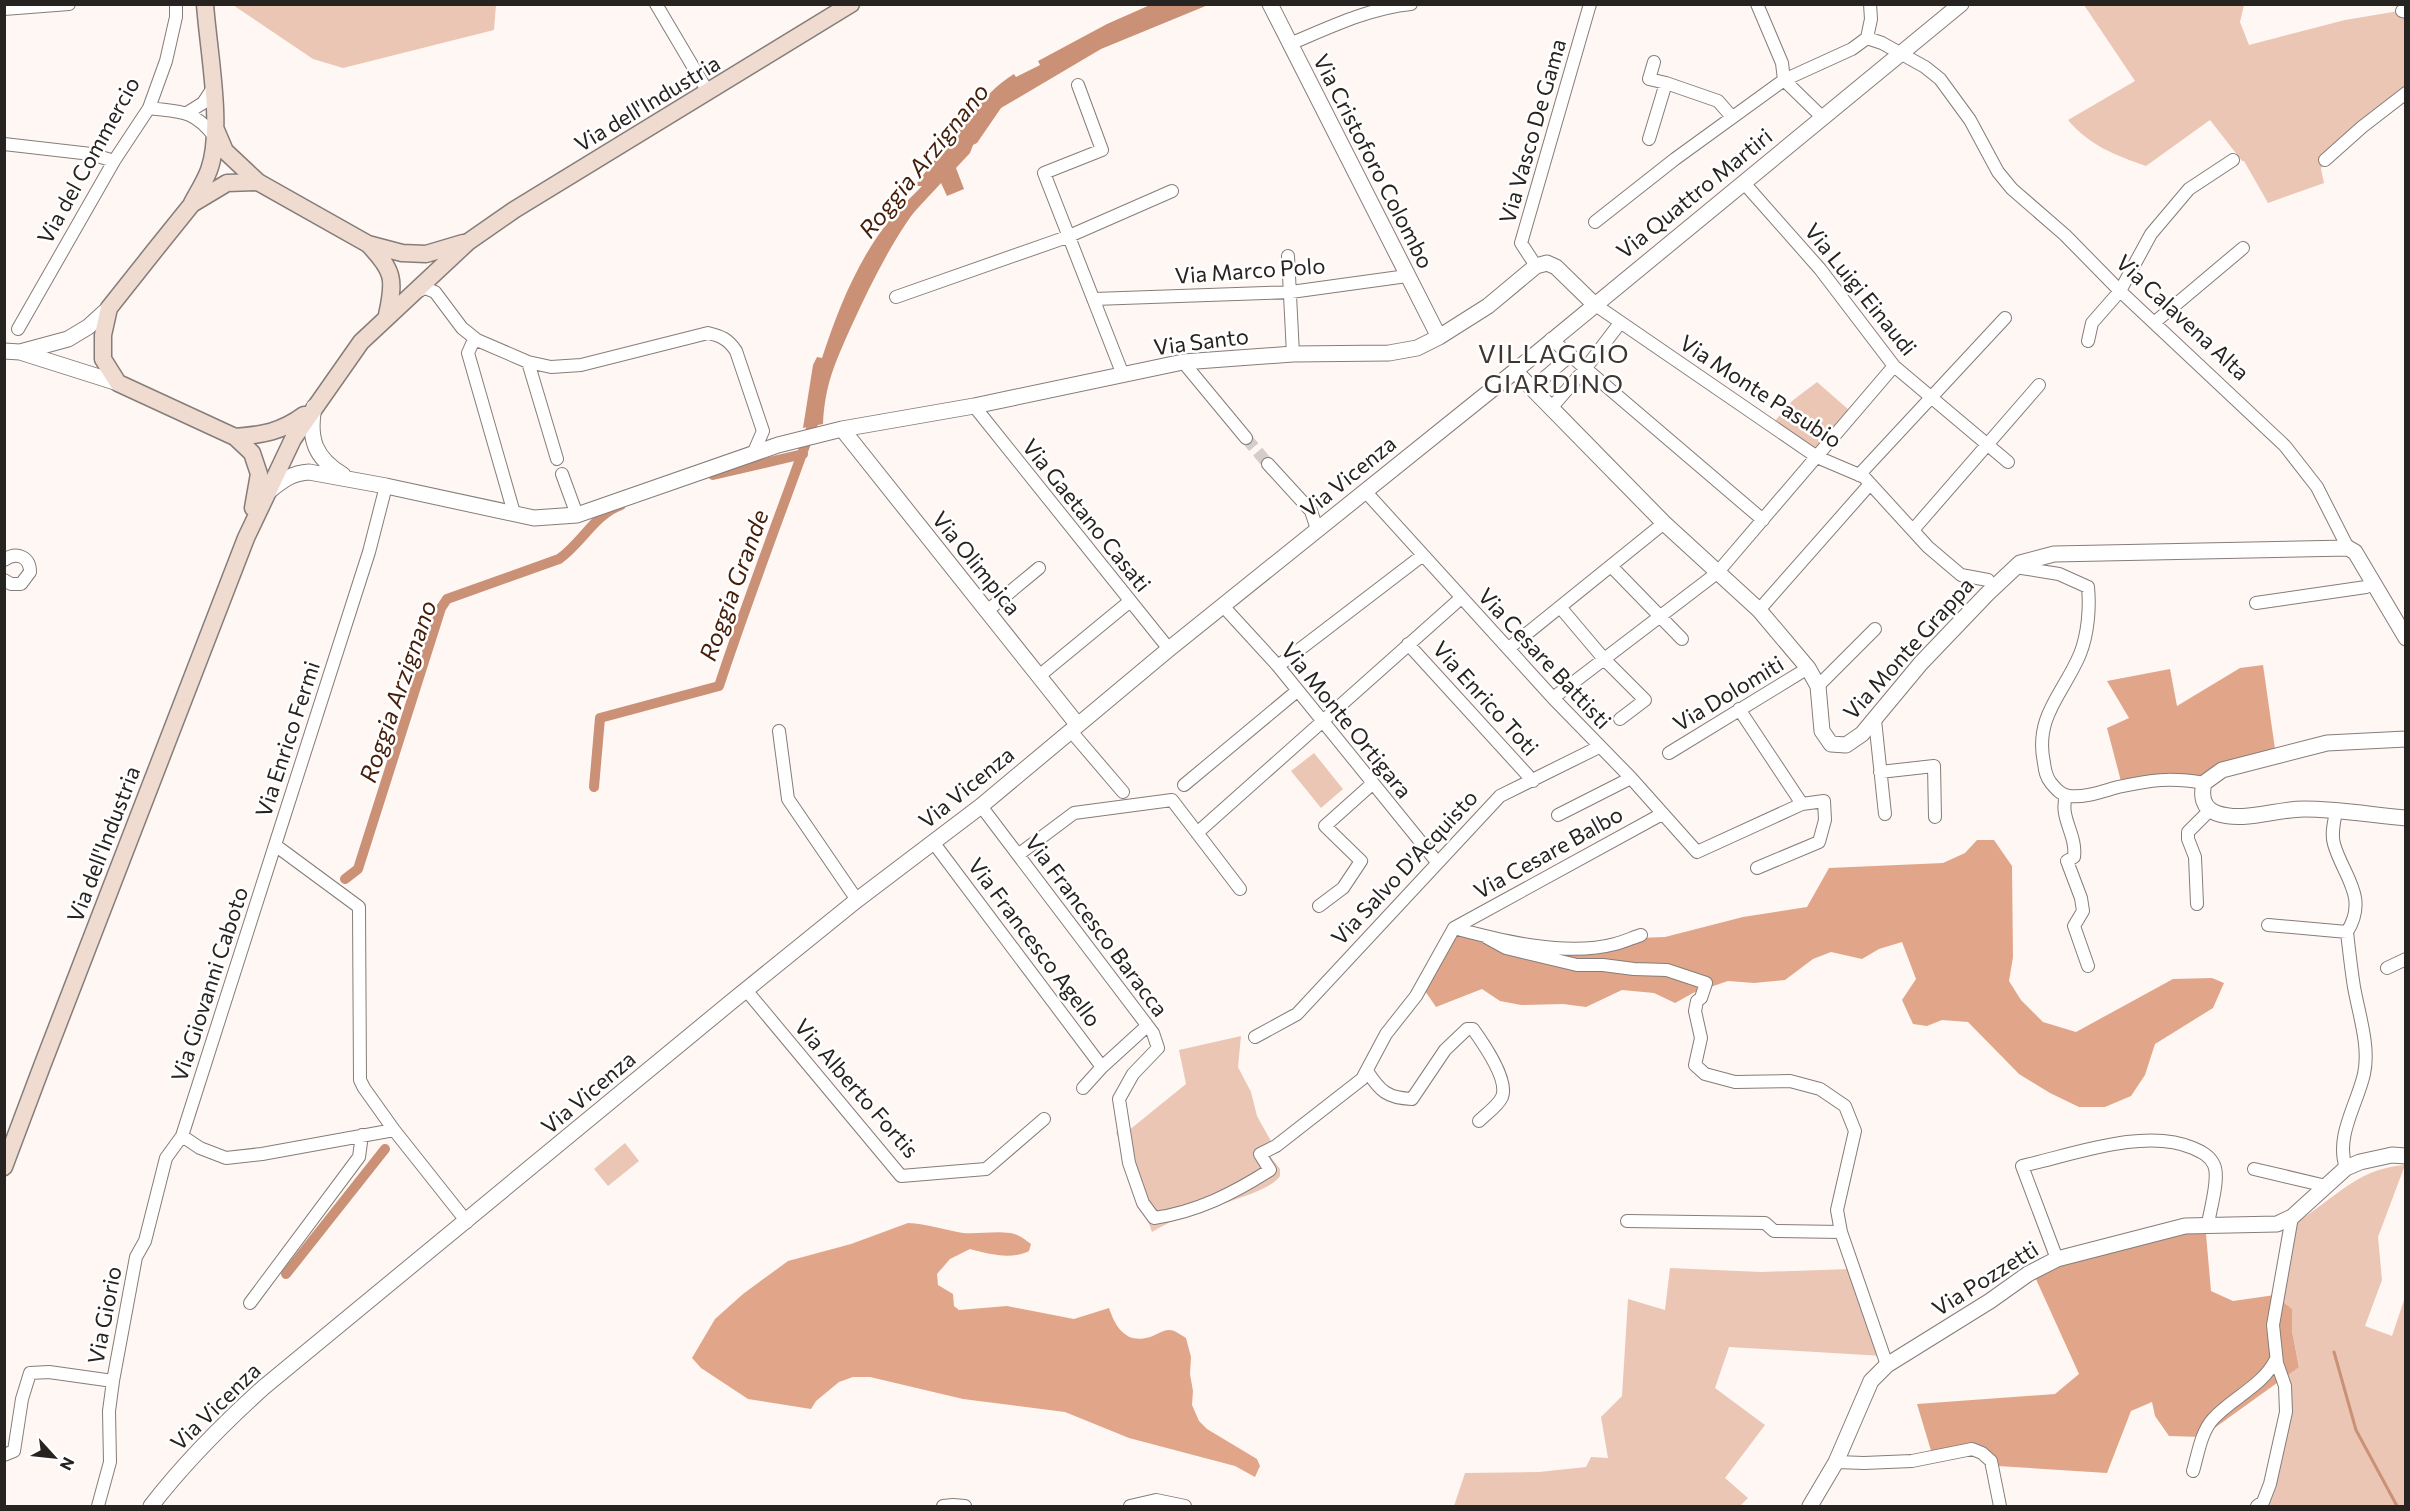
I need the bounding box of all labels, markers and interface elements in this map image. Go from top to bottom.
street label: Via Vasco De Gama [1493,36,1571,226]
street label: Via dell'Industria [569,49,725,157]
street label: Via Cristoforo Colombo [1308,49,1440,273]
street label: Via del Commercio [31,72,145,248]
water label: Roggia Arzignano [852,77,994,243]
street label: Via Quattro Martiri [1611,122,1777,264]
street label: Via Luigi Einaudi [1799,217,1923,361]
street label: Via Calavena Alta [2111,248,2255,386]
street label: Via Marco Polo [1174,251,1326,289]
street label: Via Santo [1152,322,1250,360]
street label: Via Monte Pasubio [1675,329,1847,453]
district label: VILLAGGIO GIARDINO [1478,337,1630,398]
street label: Via Vicenza [1295,429,1401,523]
street label: Via Gaetano Casati [1017,433,1157,597]
water label: Roggia Grande [692,505,774,665]
street label: Via Olimpica [927,506,1027,620]
street label: Via Monte Grappa [1837,571,1979,725]
street label: Via Cesare Battisti [1473,582,1617,734]
water label: Roggia Arzignano [352,596,442,786]
street label: Via Enrico Toti [1427,635,1545,761]
street label: Via Monte Ortigara [1276,637,1418,803]
street label: Via Dolomiti [1668,649,1788,737]
street label: Via Enrico Fermi [249,658,325,820]
street label: Via Vicenza [913,740,1019,834]
street label: Via dell'Industria [61,762,145,926]
street label: Via Salvo D'Acquisto [1325,784,1483,950]
street label: Via Cesare Balbo [1469,800,1627,904]
street label: Via Francesco Baracca [1020,829,1174,1021]
street label: Via Francesco Agello [963,852,1107,1032]
street label: Via Giovanni Caboto [165,883,253,1085]
street label: Via Alberto Fortis [789,1013,925,1163]
street label: Via Vicenza [535,1045,641,1139]
street label: Via Pozzetti [1927,1235,2043,1321]
street label: Via Giorio [81,1264,127,1366]
street label: Via Vicenza [164,1356,266,1456]
north arrow [24,1427,84,1487]
text: N [57,1454,79,1474]

